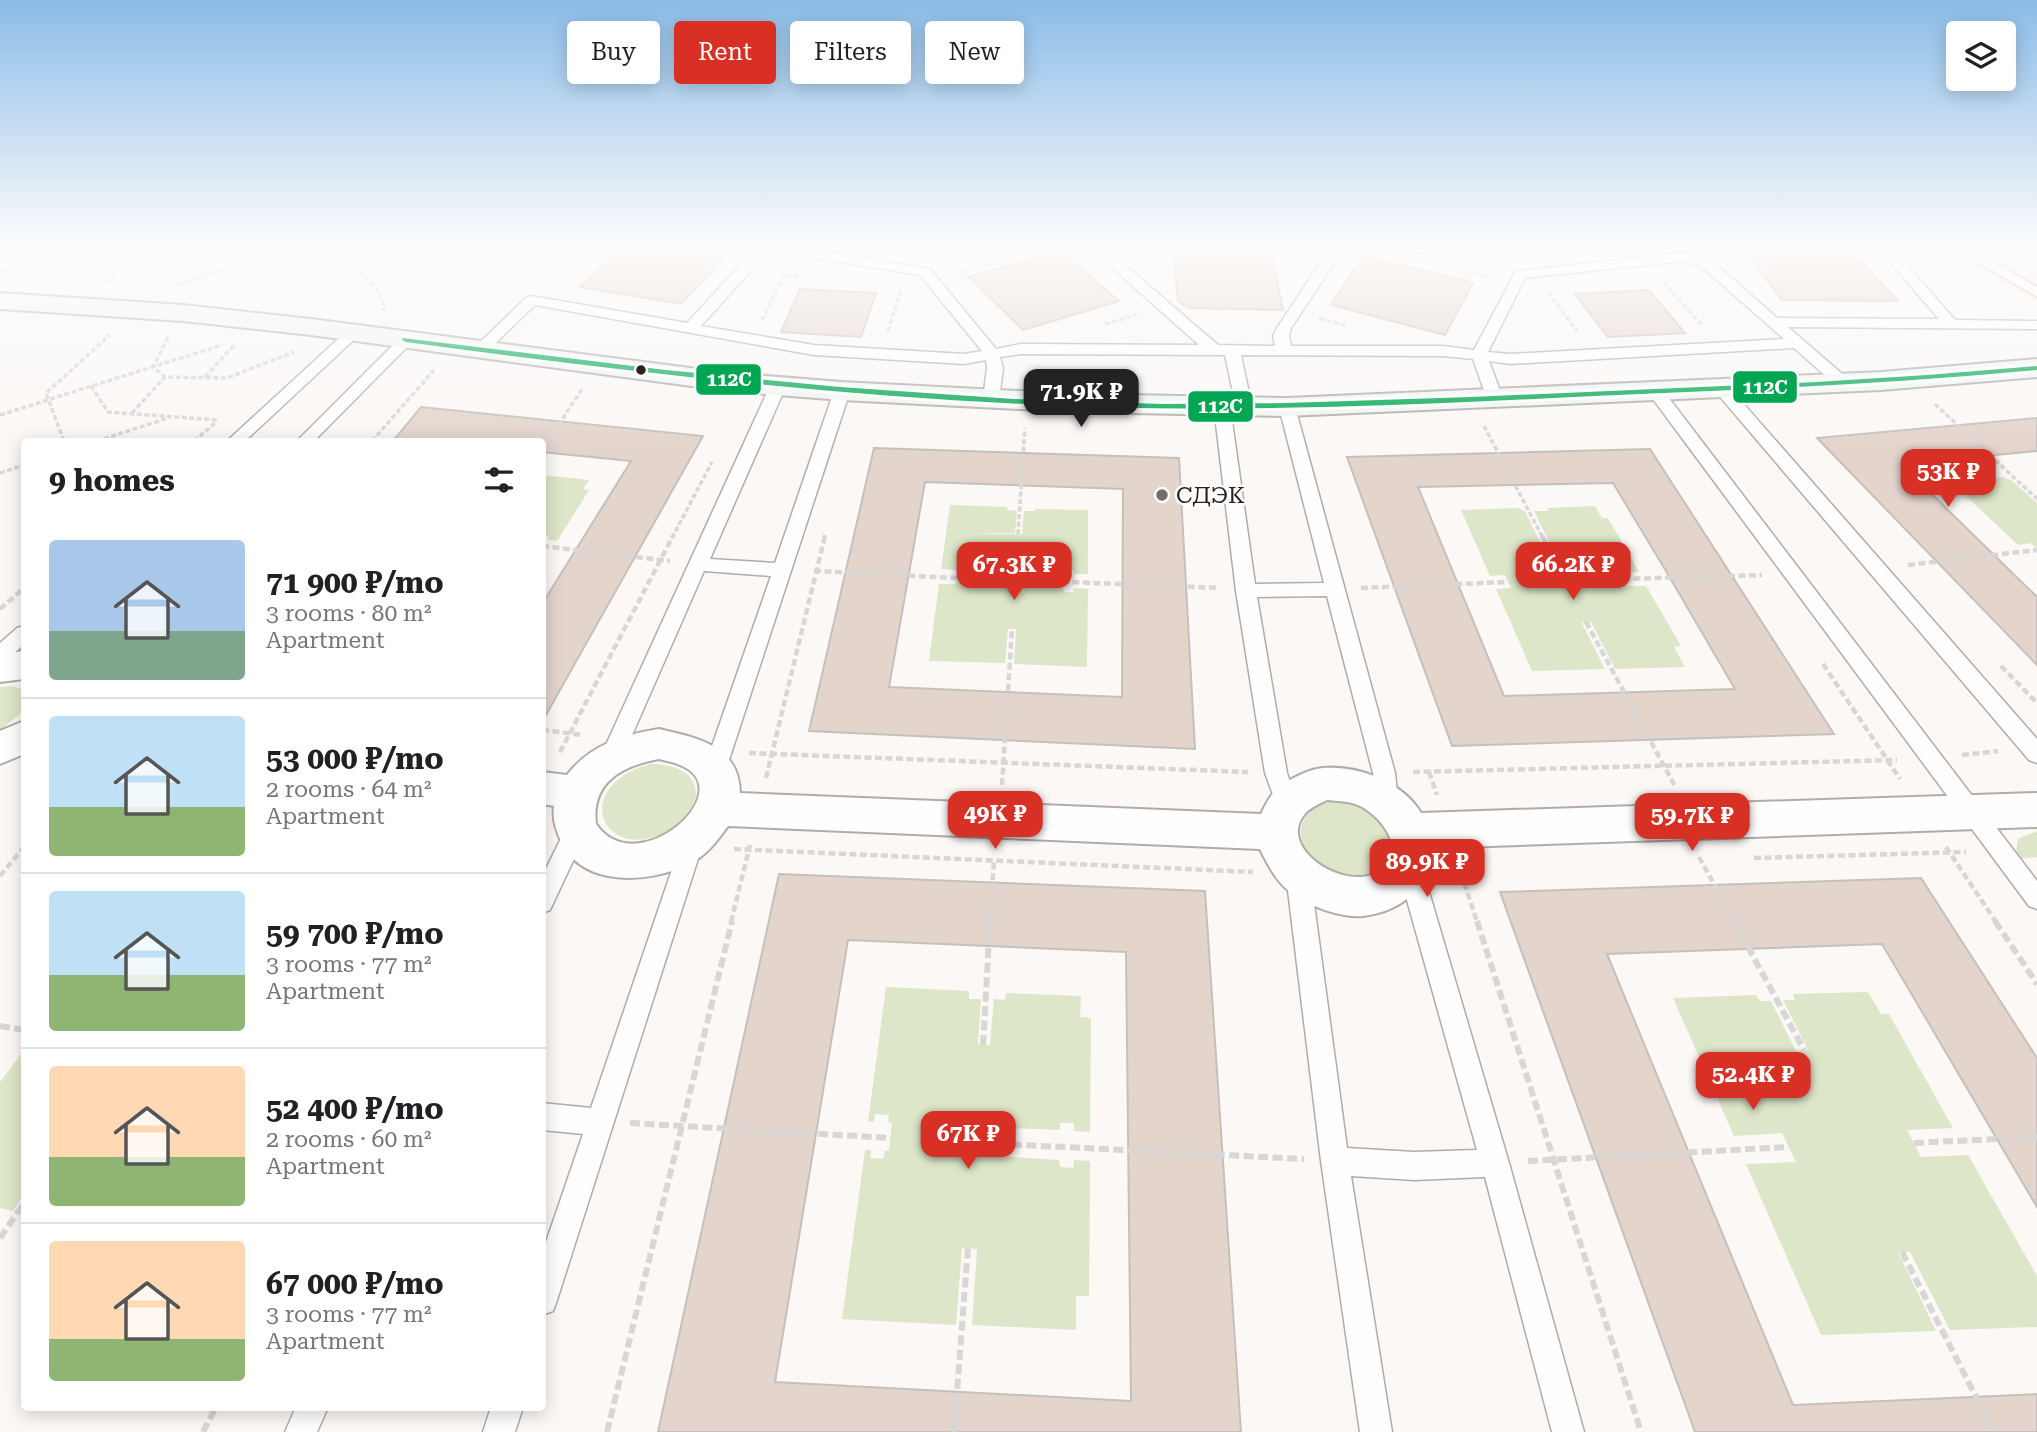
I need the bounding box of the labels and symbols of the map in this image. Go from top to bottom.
unlabelled marker [634,363,648,377]
line badge: 112С [695,363,762,396]
text: 112С [706,368,752,391]
pin: 71.9K ₽ [1016,370,1146,429]
line badge: 112С [1732,370,1798,404]
text: 112С [1742,376,1788,399]
line badge: 112С [1187,390,1254,423]
text: 112С [1197,395,1243,418]
pin: 53K ₽ [1899,449,1997,509]
place label: СДЭК [1176,482,1245,509]
marker: СДЭК [1154,487,1170,503]
pin: 67.3K ₽ [949,542,1079,602]
pin: 66.2K ₽ [1508,542,1638,602]
pin: 49K ₽ [946,792,1044,851]
pin: 59.7K ₽ [1627,794,1757,853]
pin: 89.9K ₽ [1362,839,1492,899]
pin: 52.4K ₽ [1688,1052,1818,1112]
pin: 67K ₽ [919,1112,1017,1171]

